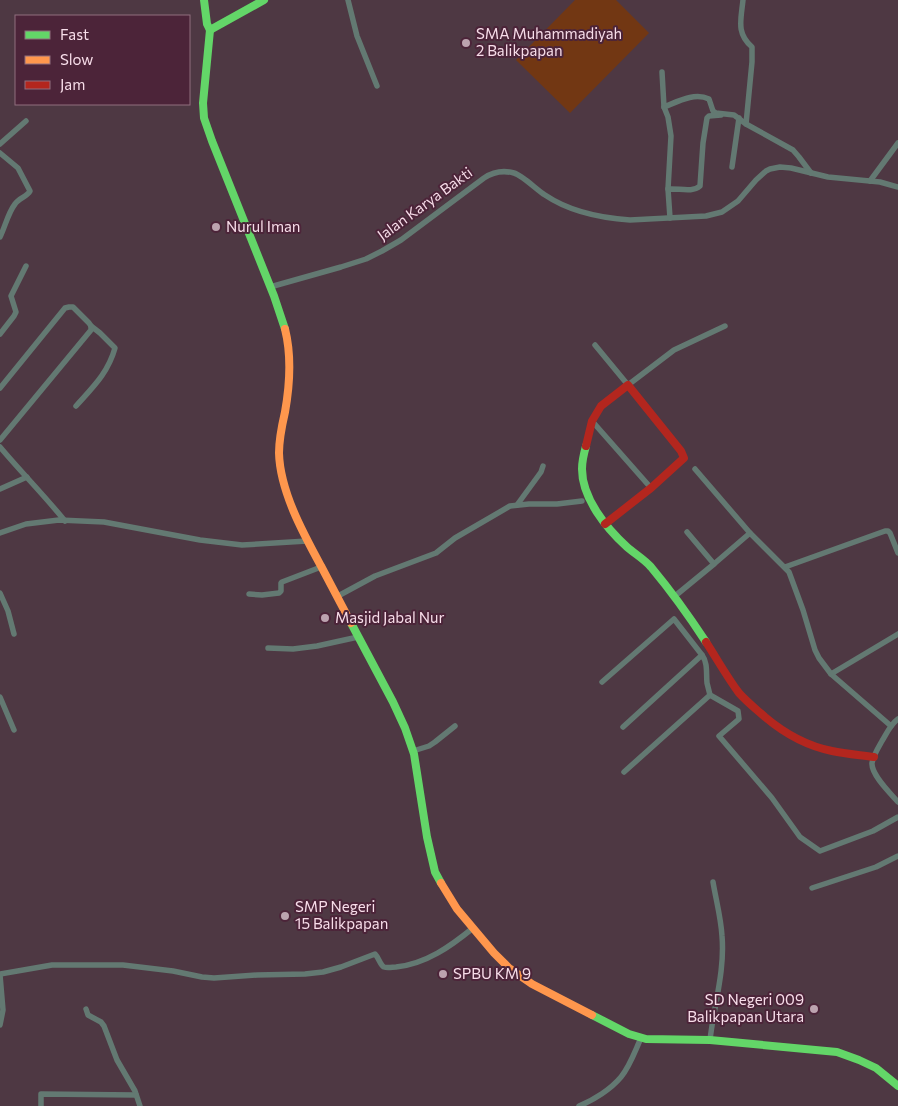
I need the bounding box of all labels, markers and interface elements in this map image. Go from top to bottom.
legend [15,15,190,105]
place label: SMA Muhammadiyah 2 Balikpapan [476,24,622,59]
text: Fast [60,25,89,43]
marker: SMA Muhammadiyah 2 Balikpapan [460,37,472,49]
text: Slow [60,50,93,68]
text: Jam [60,75,85,93]
street label: Jalan Karya Bakti [373,163,476,244]
place label: Nurul Iman [226,217,300,235]
marker: Nurul Iman [210,221,222,233]
place label: Masjid Jabal Nur [335,608,444,626]
marker: Masjid Jabal Nur [319,612,331,624]
place label: SMP Negeri 15 Balikpapan [295,897,388,932]
marker: SMP Negeri 15 Balikpapan [279,910,291,922]
place label: SPBU KM 9 [453,964,531,982]
marker: SPBU KM 9 [437,968,449,980]
place label: SD Negeri 009 Balikpapan Utara [687,990,804,1025]
marker: SD Negeri 009 Balikpapan Utara [808,1003,820,1015]

